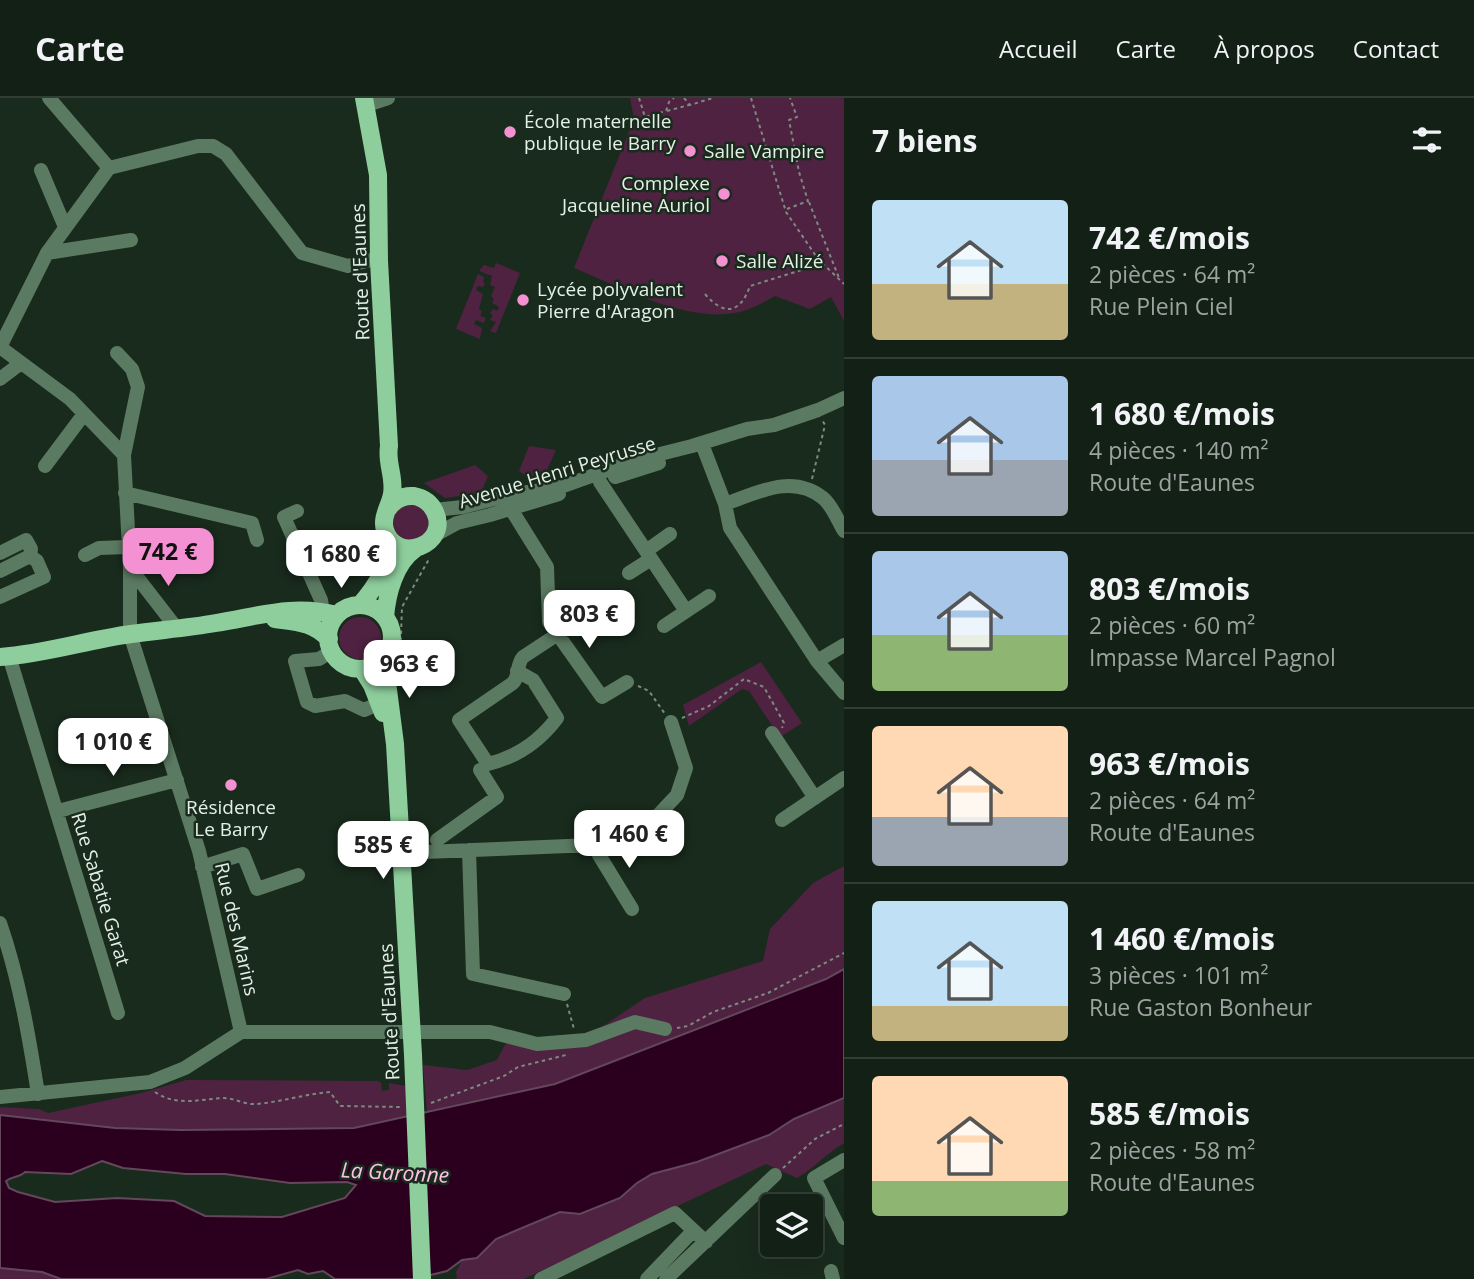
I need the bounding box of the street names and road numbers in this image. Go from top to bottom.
street label: Route d'Eaunes [345,203,375,341]
street label: Avenue Henri Peyrusse [455,430,659,514]
street label: Rue Sabatie Garat [65,809,137,969]
street label: Rue des Marins [209,860,265,998]
street label: Route d'Eaunes [372,943,406,1081]

